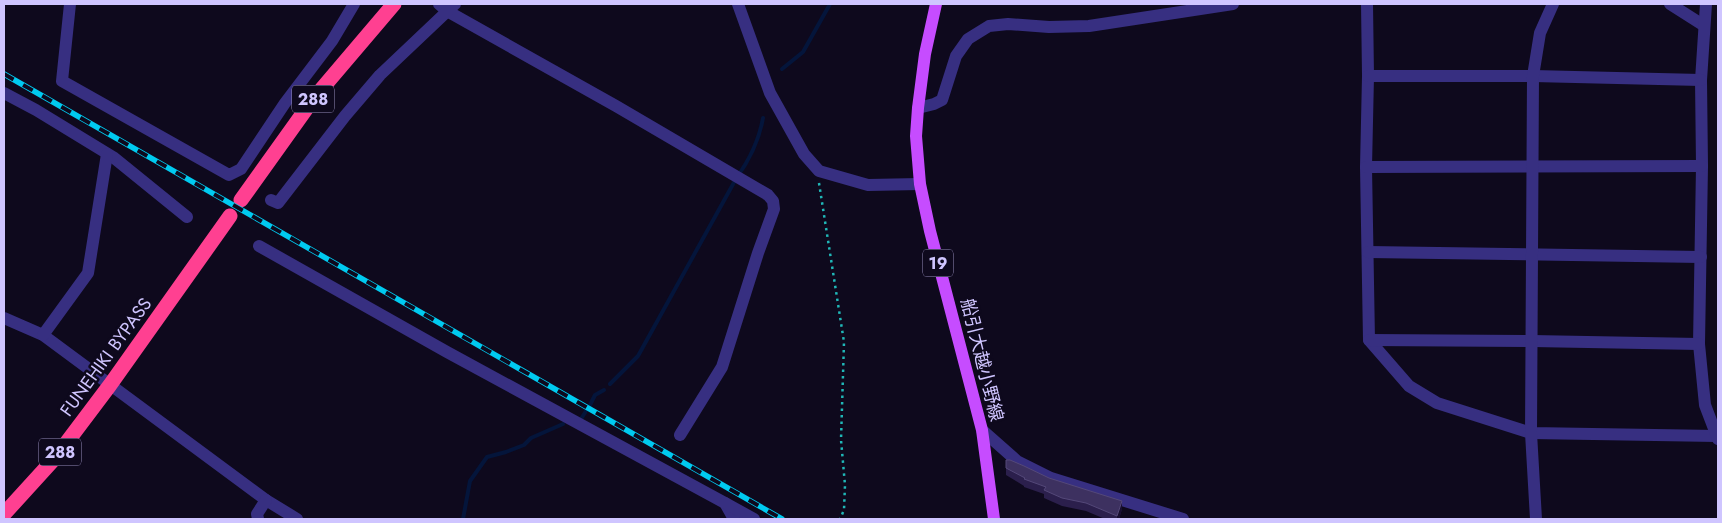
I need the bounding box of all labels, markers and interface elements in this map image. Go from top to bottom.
road number: 288 [292,86,334,112]
road number: 19 [923,250,953,276]
street label: FUNEHIKI BYPASS [54,292,158,422]
street label: 船引大越小野線 [954,296,1010,424]
road number: 288 [39,438,81,466]

